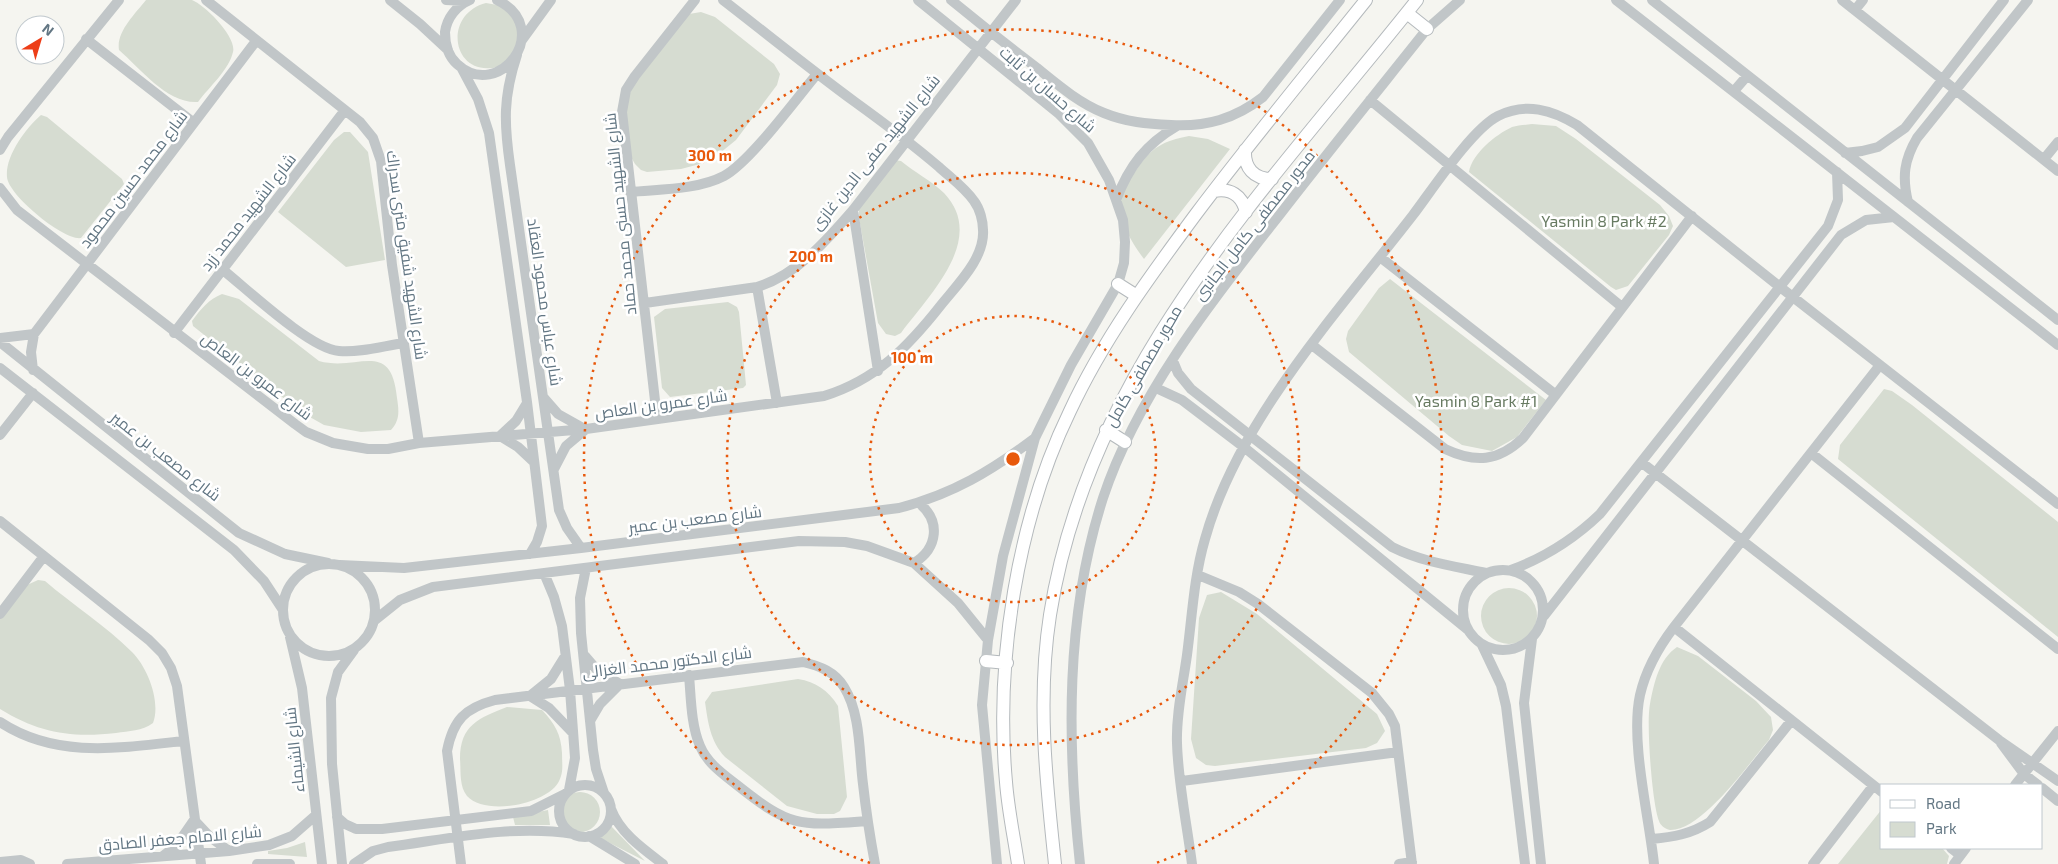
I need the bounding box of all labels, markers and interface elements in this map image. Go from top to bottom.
north arrow [15,15,65,65]
text: N [39,20,58,39]
street label: شارع حسان بن ثابت [994,42,1100,138]
street label: شارع الشهيد صفى الدين غازى [806,70,946,235]
street label: شارع محمد حسين محمود [75,106,193,253]
street label: شارع الشهيد حسنى محمد حماد [599,112,643,316]
text: 300 m [688,146,732,164]
street label: محور مصطفى كامل الجانبى [1189,146,1320,305]
street label: شارع الشهيد محمد زرد [196,149,302,276]
street label: شارع الشهيد شفيق مترى سدراك [380,149,432,361]
park label: Yasmin 8 Park #2 [1541,211,1667,230]
street label: شارع عباس محمود العقاد [521,217,567,387]
text: 200 m [789,247,833,265]
street label: محور مصطفى كامل [1100,302,1187,431]
street label: شارع عمرو بن العاص [196,328,316,426]
text: 100 m [891,348,933,366]
street label: شارع عمرو بن العاص [593,385,729,425]
park label: Yasmin 8 Park #1 [1415,391,1537,410]
street label: شارع مصعب بن عمير [105,406,225,507]
centre of rings [1004,450,1022,468]
street label: شارع مصعب بن عمير [626,501,763,539]
street label: شارع الدكتور محمد الغزالى [581,642,753,684]
street label: شارع الشيماء [280,706,310,794]
legend [1880,784,2043,849]
text: Road [1926,794,1961,812]
text: Park [1926,819,1957,837]
street label: شارع الامام جعفر الصادق [97,821,263,857]

